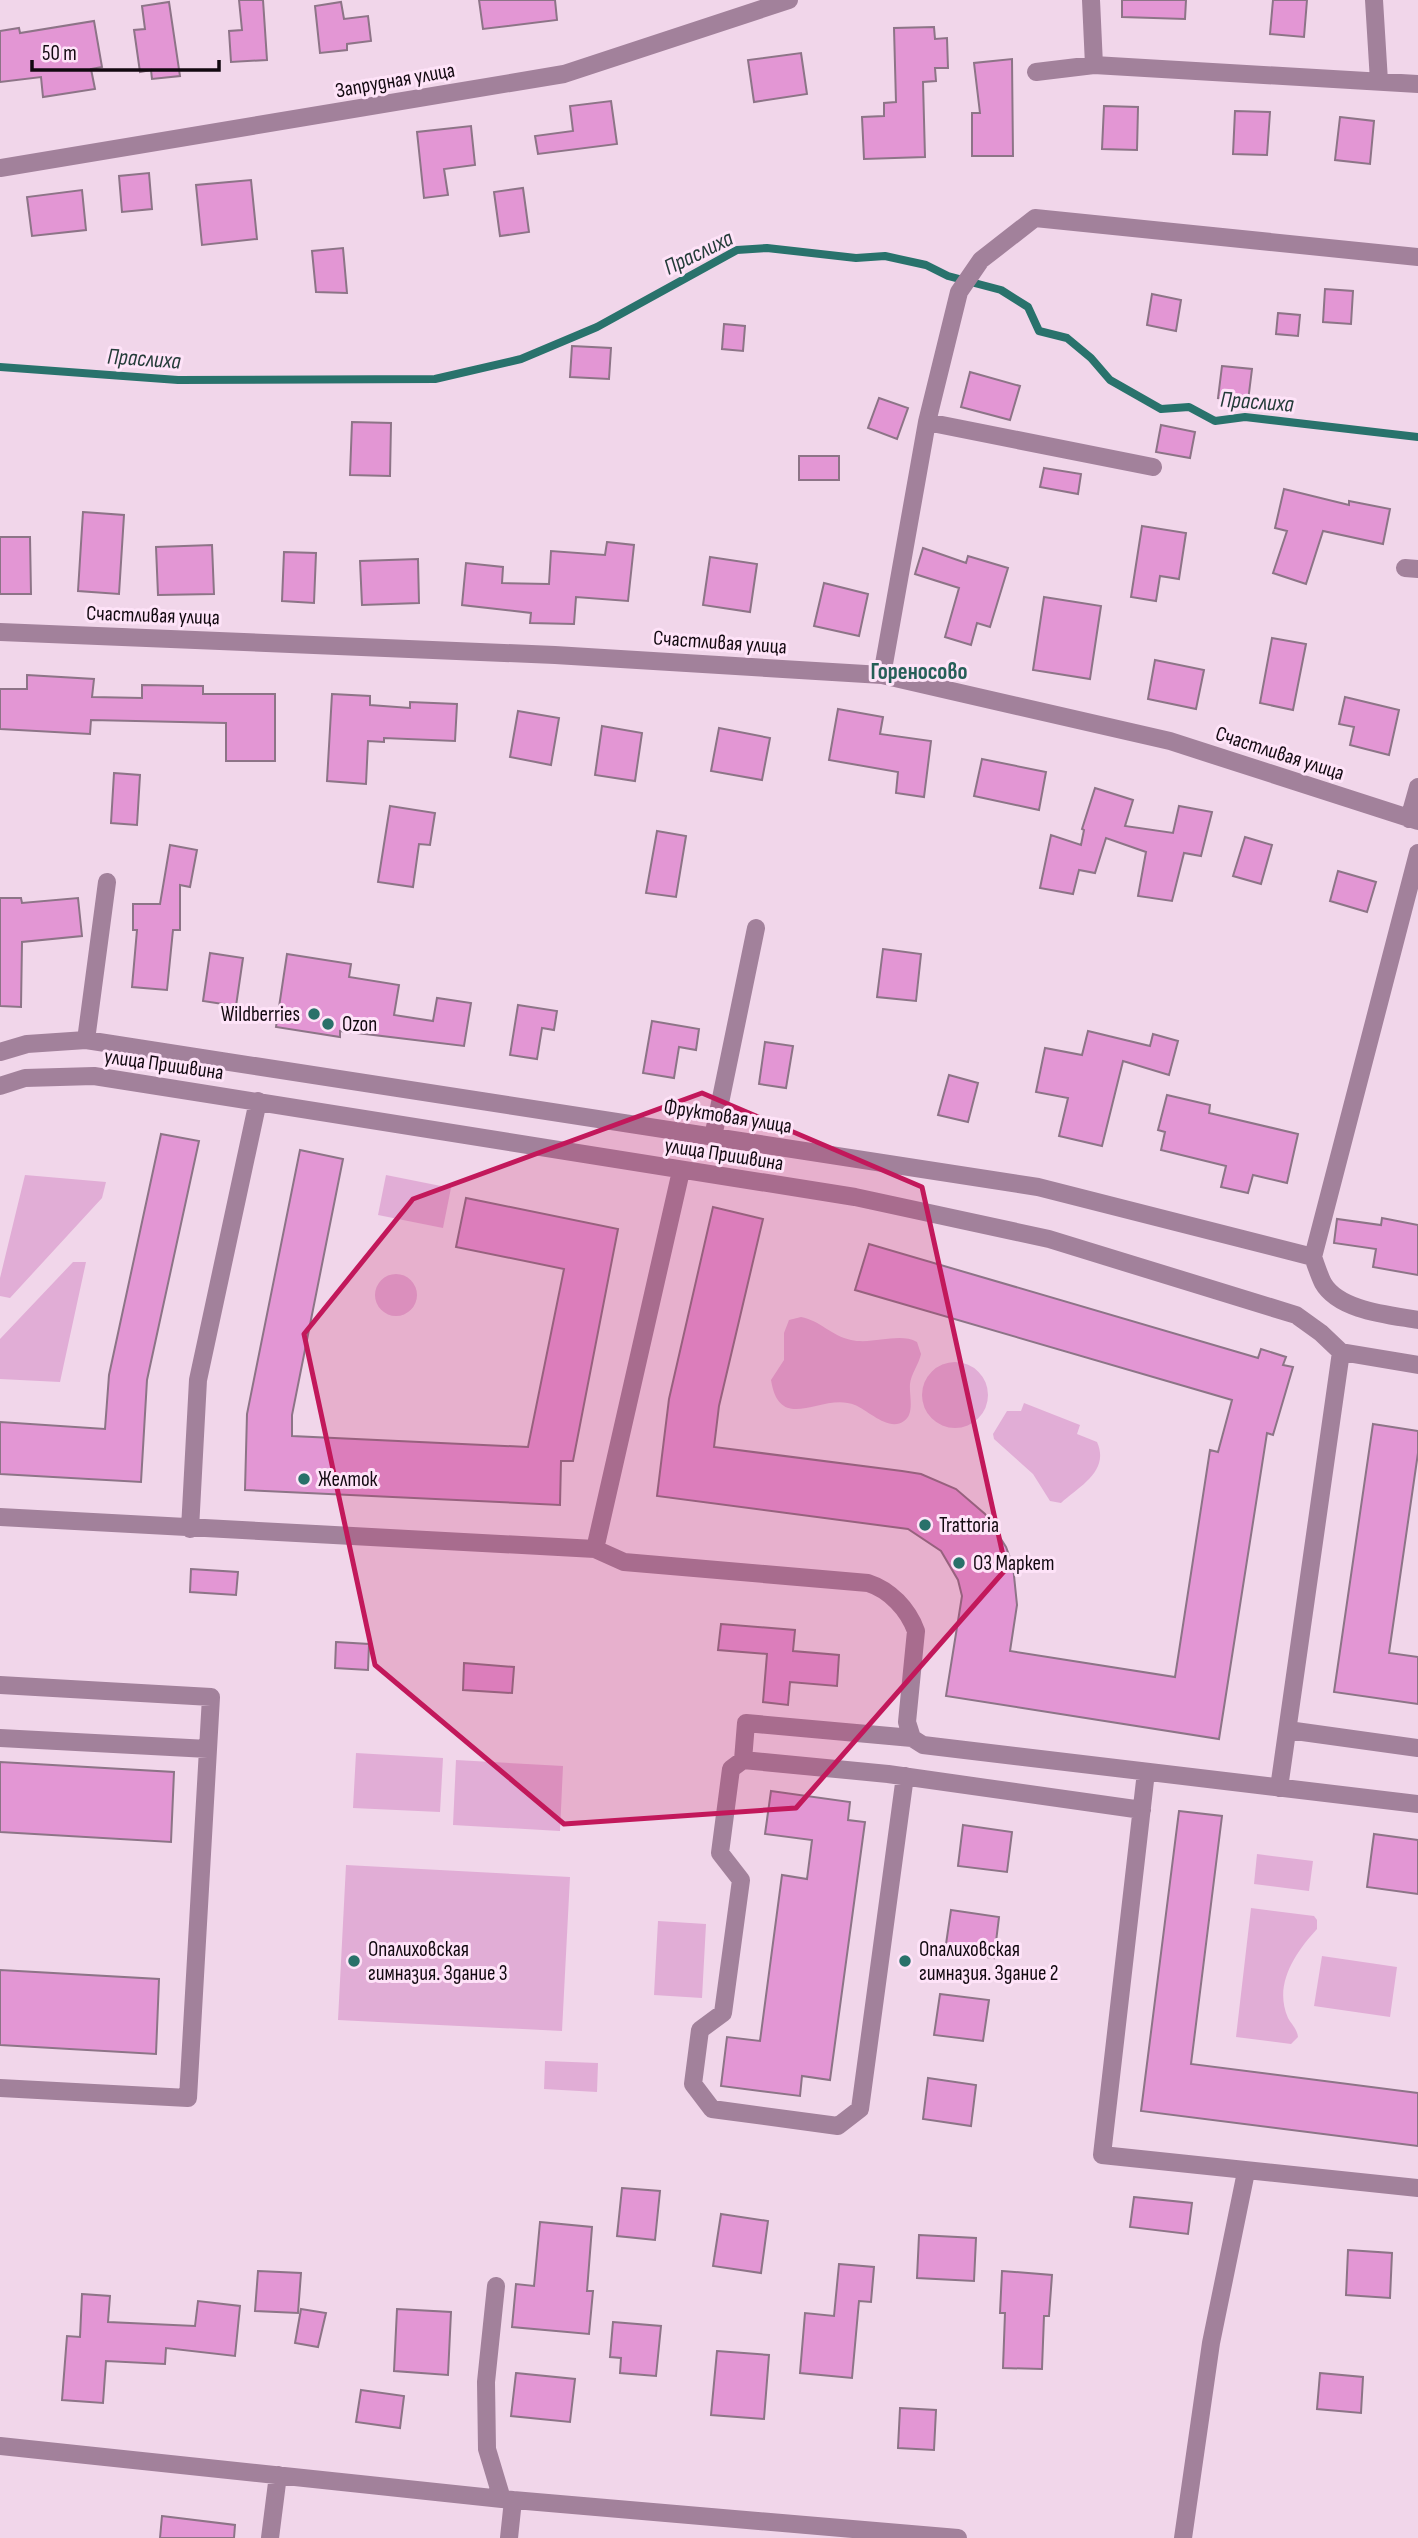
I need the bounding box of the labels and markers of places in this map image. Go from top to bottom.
place label: Wildberries [221,1002,300,1027]
marker: Wildberries [306,1006,322,1022]
place label: Ozon [342,1012,377,1037]
marker: Ozon [320,1016,336,1032]
place label: Желток [318,1467,378,1492]
marker: Желток [296,1471,312,1487]
place label: Trattoria [939,1513,999,1538]
marker: Trattoria [917,1517,933,1533]
place label: О3 Маркет [973,1551,1054,1576]
marker: О3 Маркет [951,1555,967,1571]
place label: Опалиховская гимназия. Здание 3 [368,1937,508,1986]
place label: Опалиховская гимназия. Здание 2 [919,1937,1059,1986]
marker: Опалиховская гимназия. Здание 3 [346,1953,362,1969]
marker: Опалиховская гимназия. Здание 2 [897,1953,913,1969]

